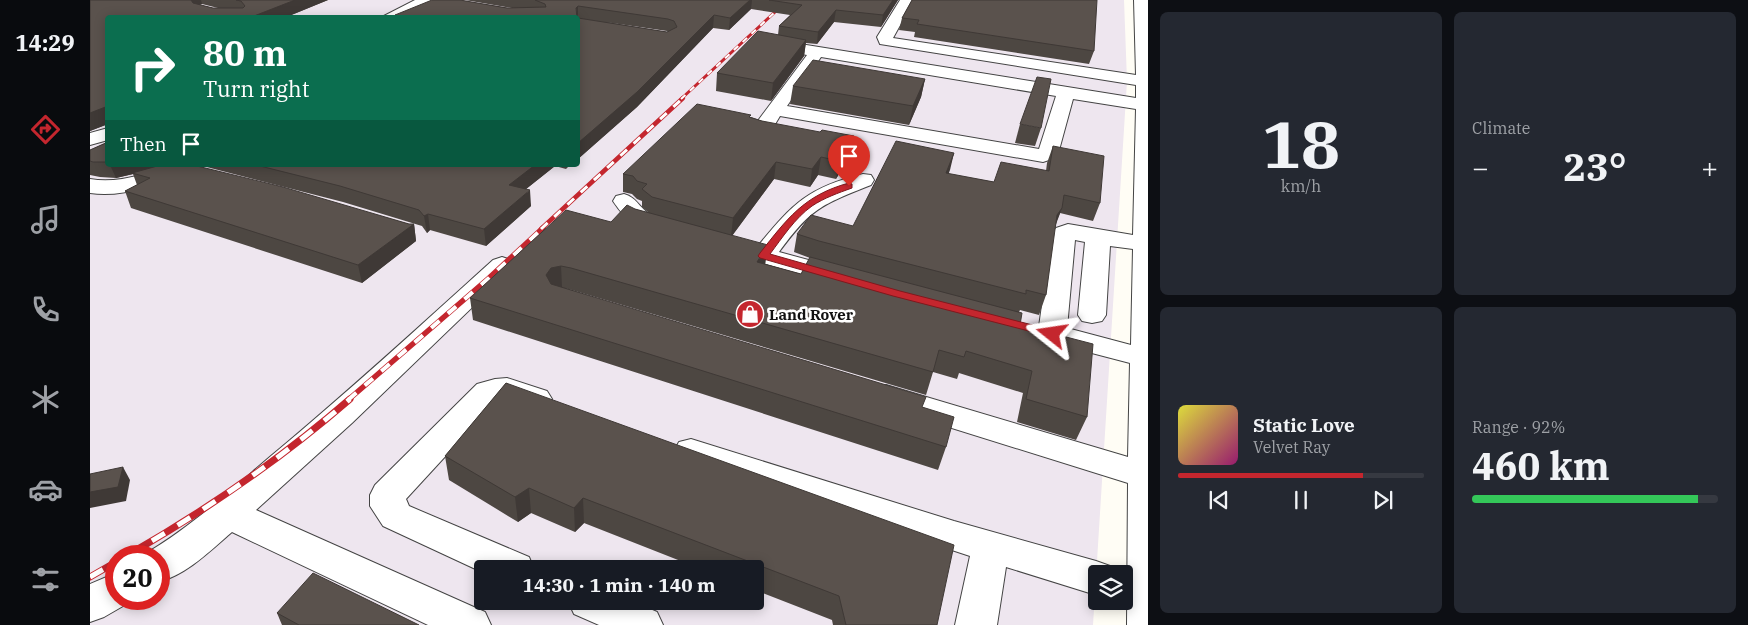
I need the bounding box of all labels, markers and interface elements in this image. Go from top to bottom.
text: 14:29 [15,28,75,57]
text: 80 m [203,30,287,76]
icon: right [120,35,185,100]
text: Turn right [203,74,310,103]
text: 18 [1262,101,1340,186]
icon: directions [28,112,63,147]
text: Climate [1472,118,1530,138]
icon: arrive [177,130,205,158]
text: Then [120,132,167,156]
pin [828,135,870,186]
icon: arrive [835,142,863,170]
text: 23° [1563,142,1627,191]
text: − [1472,149,1489,186]
text: + [1701,149,1718,186]
text: km/h [1281,176,1321,196]
icon: music [28,202,63,237]
icon: phone [28,292,63,327]
shop icon: Land Rover [735,299,765,329]
place label: Land Rover [769,305,854,324]
position arrow [1025,307,1077,359]
icon: climate [28,382,63,417]
text: Static Love [1253,413,1355,437]
text: Range · 92% [1472,417,1565,437]
text: Velvet Ray [1253,437,1330,457]
text: 460 km [1472,441,1610,490]
icon: car [28,472,63,507]
icon: previous [1205,486,1233,514]
icon: pause [1287,486,1315,514]
icon: next [1369,486,1397,514]
speed limit sign: 20 [105,545,170,610]
icon: filters [28,562,63,597]
map controls [1088,565,1133,610]
button: layers [1088,565,1133,610]
text: 14:30 · 1 min · 140 m [523,573,715,597]

